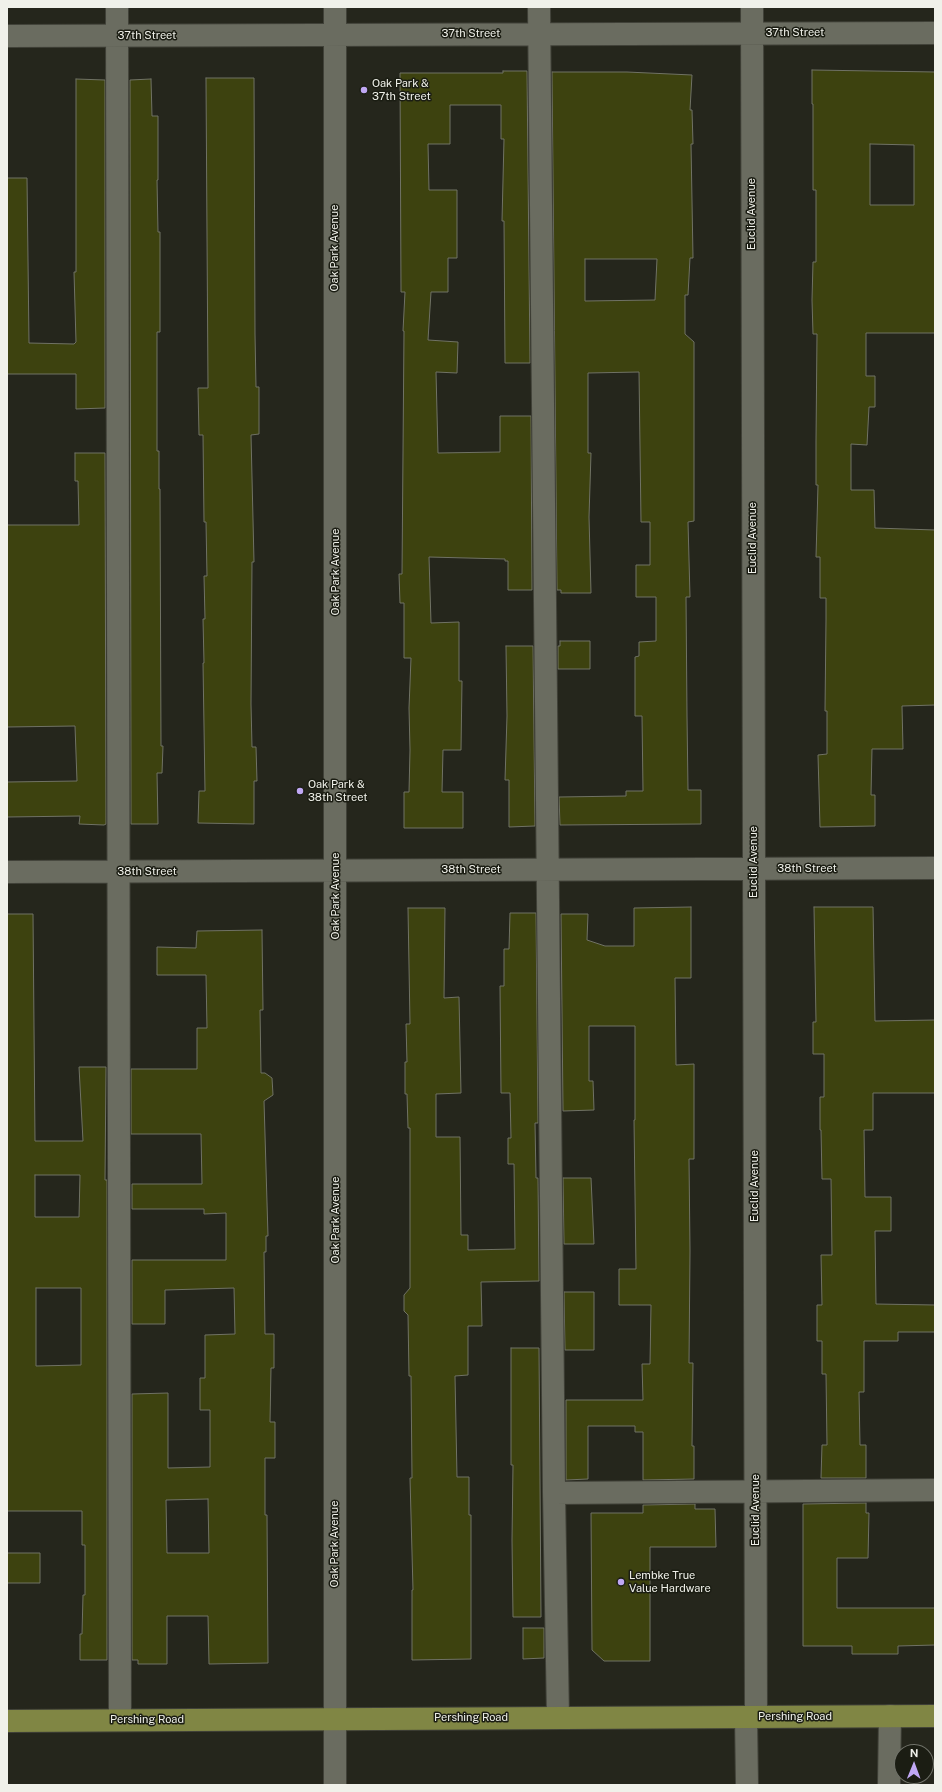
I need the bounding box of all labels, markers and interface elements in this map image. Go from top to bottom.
street label: 37th Street [766,26,824,40]
street label: 37th Street [442,27,500,41]
street label: 37th Street [118,29,176,43]
place label: Oak Park & 37th Street [372,77,431,103]
marker: Oak Park & 37th Street [359,85,369,95]
street label: Euclid Avenue [745,178,759,250]
street label: Oak Park Avenue [328,205,342,291]
street label: Euclid Avenue [746,502,760,574]
street label: Oak Park Avenue [329,529,343,615]
place label: Oak Park & 38th Street [308,778,367,804]
marker: Oak Park & 38th Street [295,786,305,796]
street label: Euclid Avenue [747,826,761,898]
street label: Oak Park Avenue [329,853,343,939]
street label: 38th Street [777,862,837,876]
street label: 38th Street [441,863,501,877]
street label: 38th Street [117,865,177,879]
street label: Euclid Avenue [748,1150,762,1222]
street label: Oak Park Avenue [329,1177,343,1263]
street label: Euclid Avenue [749,1474,763,1546]
street label: Oak Park Avenue [328,1501,342,1587]
place label: Lembke True Value Hardware [629,1569,711,1595]
marker: Lembke True Value Hardware [616,1577,626,1587]
street label: Pershing Road [758,1710,832,1724]
street label: Pershing Road [434,1711,508,1725]
street label: Pershing Road [110,1713,184,1727]
north arrow [894,1744,934,1784]
text: N [910,1747,919,1759]

